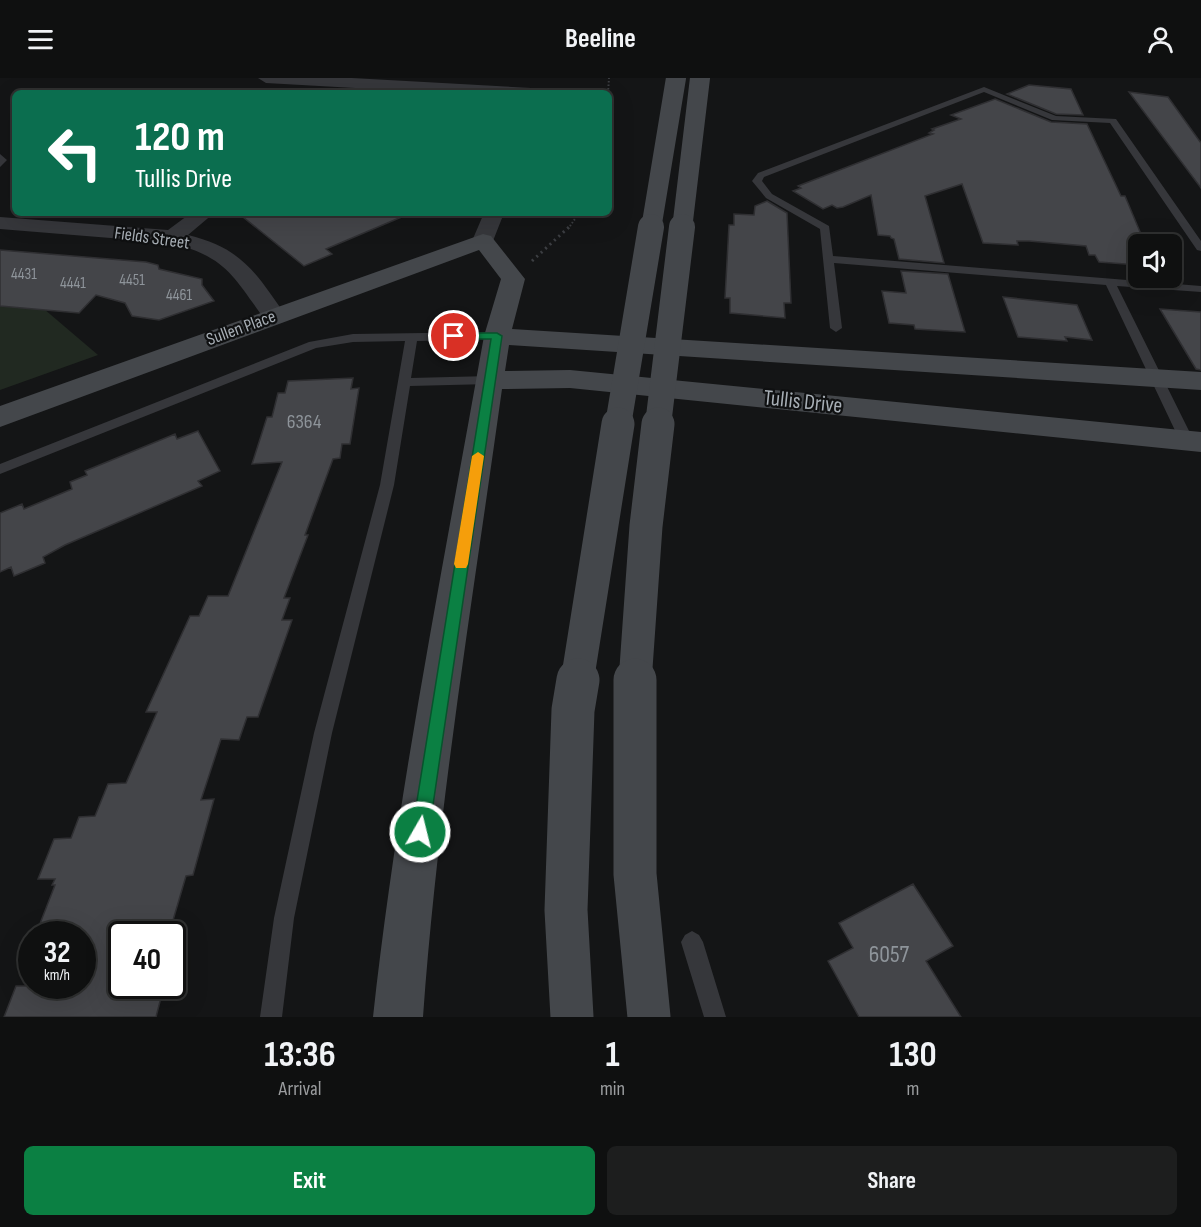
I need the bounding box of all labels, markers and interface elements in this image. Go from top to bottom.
icon: menu [24,23,57,56]
text: Beeline [565,23,636,55]
icon: person [1144,23,1177,56]
text: 120 m [135,112,225,163]
icon: left [36,114,114,192]
text: Tullis Drive [135,163,232,195]
street label: Fields Street [113,222,192,254]
map controls [1128,234,1182,288]
button: sound [1128,234,1182,288]
house number: 4431 [11,265,37,284]
house number: 4451 [119,271,145,290]
house number: 4441 [60,274,86,293]
house number: 4461 [166,286,192,305]
street label: Sullen Place [204,306,278,350]
pin [428,310,479,361]
icon: arrive [437,319,470,352]
street label: Tullis Drive [762,384,844,420]
house number: 6364 [287,410,321,434]
position arrow [388,800,452,864]
speed limit sign: 40 [108,921,186,999]
text: 32 [44,935,70,971]
house number: 6057 [869,940,910,969]
text: km/h [44,966,70,985]
text: 13:36 [264,1034,336,1077]
text: 1 [605,1034,620,1077]
text: 130 [889,1034,937,1077]
text: Arrival [278,1077,321,1101]
text: min [600,1077,625,1101]
text: m [907,1077,919,1101]
button: Exit [24,1146,595,1215]
button: Share [607,1146,1177,1215]

